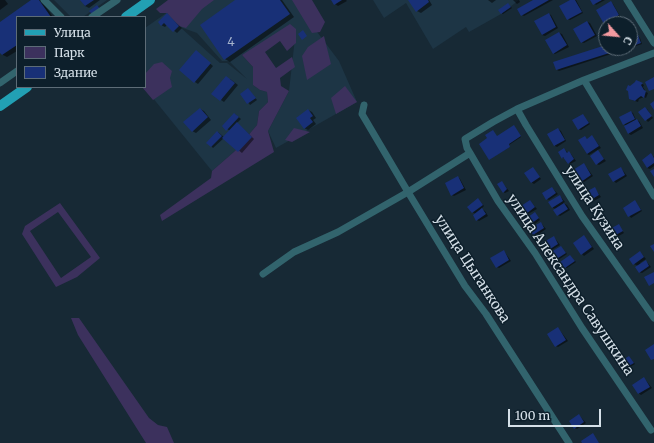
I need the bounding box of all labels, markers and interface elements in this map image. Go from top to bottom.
legend [16,16,146,88]
north arrow [598,16,638,56]
text: Улица [54,25,91,40]
text: С [620,35,636,47]
house number: 4 [227,36,235,50]
text: Парк [54,45,85,60]
text: Здание [54,65,97,80]
street label: улица Кузина [561,163,627,253]
street label: улица Александра Савушкина [503,191,637,379]
street label: улица Цыганкова [431,212,513,326]
scale bar [510,401,603,427]
text: 100 m [515,408,550,423]

